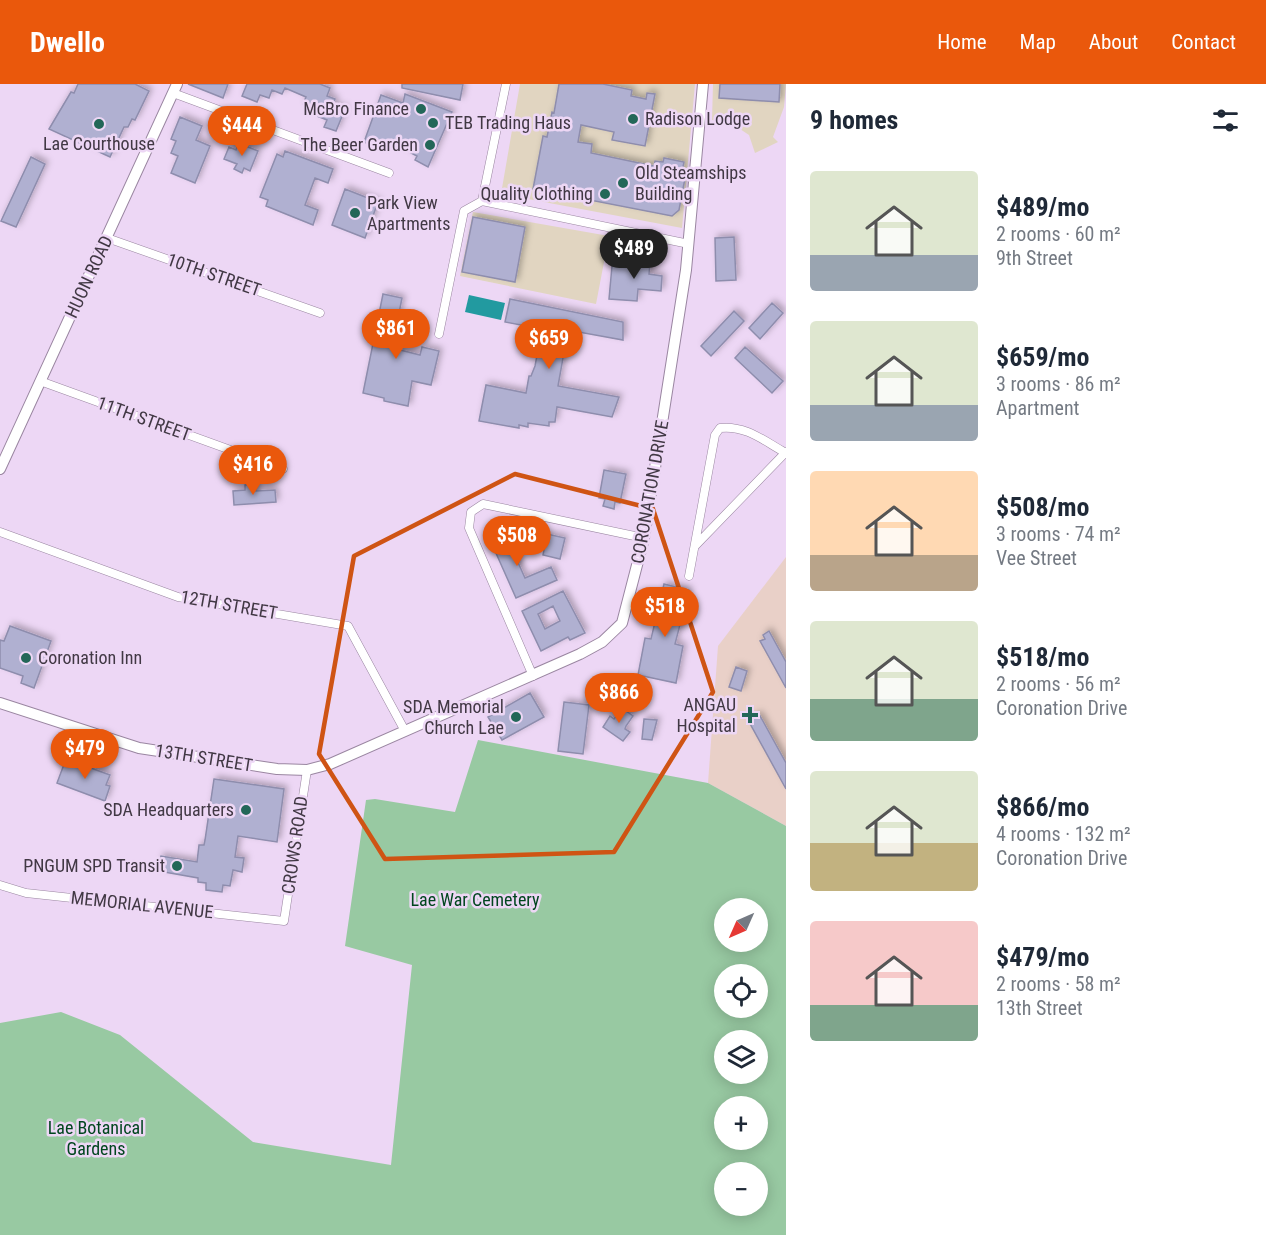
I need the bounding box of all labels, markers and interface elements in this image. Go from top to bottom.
text: Dwello [30,26,105,59]
text: Home [937,30,987,54]
text: Map [1020,30,1056,54]
text: About [1089,30,1138,54]
text: Contact [1171,30,1236,54]
place label: McBro Finance [303,98,409,119]
marker: McBro Finance [414,102,428,116]
icon: filters [1209,104,1242,137]
text: 9 homes [810,105,898,135]
pin: $444 [206,106,278,157]
place label: Radison Lodge [645,108,750,129]
place label: TEB Trading Haus [445,112,571,133]
marker: Radison Lodge [626,112,640,126]
text: $444 [222,113,262,137]
marker: TEB Trading Haus [426,116,440,130]
marker: Lae Courthouse [92,117,106,131]
place label: Lae Courthouse [43,133,155,154]
place label: The Beer Garden [300,134,418,155]
marker: The Beer Garden [423,138,437,152]
place label: Old Steamships Building [635,162,746,204]
marker: Old Steamships Building [616,176,630,190]
place label: Quality Clothing [481,183,593,204]
marker: Quality Clothing [598,187,612,201]
place label: Park View Apartments [367,192,450,234]
text: $489/mo [996,192,1089,222]
icon: home [858,195,930,267]
marker: Park View Apartments [348,206,362,220]
text: 2 rooms · 60 m² [996,222,1121,246]
pin: $489 [598,229,670,280]
street label: HUON ROAD [60,232,117,321]
text: $489 [614,236,654,260]
text: 9th Street [996,246,1073,270]
street label: 10TH STREET [164,249,264,300]
pin: $861 [360,309,432,360]
text: $861 [376,316,416,340]
pin: $659 [513,319,585,370]
text: $659 [529,326,569,350]
text: $659/mo [996,342,1089,372]
icon: home [858,345,930,417]
text: 3 rooms · 86 m² [996,372,1121,396]
street label: 11TH STREET [94,392,194,445]
text: Apartment [996,396,1080,420]
street label: CORONATION DRIVE [627,418,672,565]
pin: $416 [217,445,289,496]
text: $416 [233,452,273,476]
text: $508/mo [996,492,1089,522]
icon: home [858,495,930,567]
pin: $508 [481,516,553,567]
text: 3 rooms · 74 m² [996,522,1121,546]
text: $508 [497,523,537,547]
text: Vee Street [996,546,1077,570]
street label: 12TH STREET [179,586,279,623]
pin: $518 [629,587,701,638]
text: $518 [645,594,685,618]
text: $518/mo [996,642,1089,672]
icon: home [858,645,930,717]
place label: Coronation Inn [38,647,142,668]
marker: Coronation Inn [19,651,33,665]
text: 2 rooms · 56 m² [996,672,1121,696]
pin: $866 [583,673,655,724]
text: $866 [599,680,639,704]
place label: ANGAU Hospital [677,694,736,736]
place label: SDA Memorial Church Lae [403,696,504,738]
text: Coronation Drive [996,696,1127,720]
marker: ANGAU Hospital [741,706,759,724]
marker: SDA Memorial Church Lae [509,710,523,724]
pin: $479 [49,729,121,780]
text: $479 [65,736,105,760]
street label: 13TH STREET [154,739,254,776]
text: $866/mo [996,792,1089,822]
street label: CROWS ROAD [277,795,312,895]
icon: home [858,795,930,867]
place label: SDA Headquarters [103,799,234,820]
marker: SDA Headquarters [239,803,253,817]
text: 4 rooms · 132 m² [996,822,1131,846]
text: Coronation Drive [996,846,1127,870]
place label: PNGUM SPD Transit [23,855,165,876]
marker: PNGUM SPD Transit [170,859,184,873]
street label: MEMORIAL AVENUE [70,887,214,922]
park label: Lae War Cemetery [411,889,540,910]
north arrow [714,898,768,952]
map controls [714,898,768,1216]
text: $479/mo [996,942,1089,972]
icon: home [858,945,930,1017]
button: locate [714,964,768,1018]
text: 2 rooms · 58 m² [996,972,1121,996]
text: 13th Street [996,996,1083,1020]
button: layers [714,1030,768,1084]
button: + [714,1096,768,1150]
park label: Lae Botanical Gardens [48,1117,144,1159]
button: − [714,1162,768,1216]

